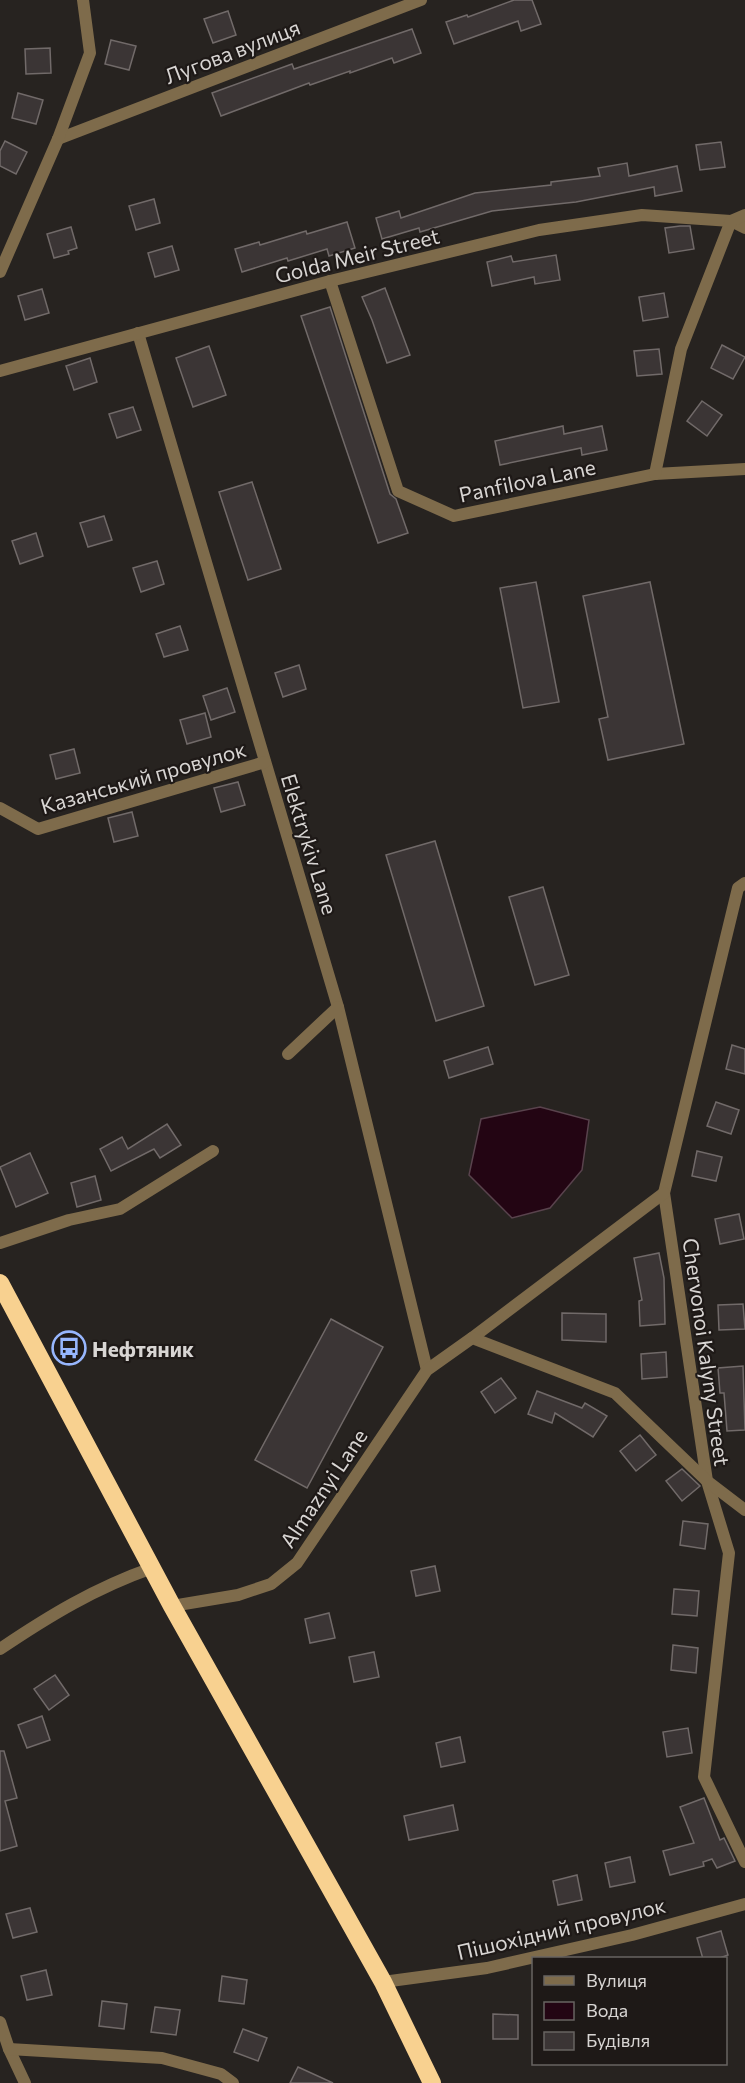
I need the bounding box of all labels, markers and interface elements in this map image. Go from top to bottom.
street label: Лугова вулиця [161,14,303,88]
street label: Golda Meir Street [272,222,442,288]
street label: Panfilova Lane [456,453,598,507]
street label: Казанський провулок [37,736,249,818]
street label: Elektrykiv Lane [277,771,343,917]
street label: Chervonoi Kalyny Street [679,1236,735,1468]
bus stop icon: Нефтяник [51,1330,87,1366]
place label: Нефтяник [92,1336,194,1361]
street label: Almaznyi Lane [274,1424,372,1552]
street label: Пішохідний провулок [454,1892,668,1964]
legend [532,1957,727,2065]
text: Вулиця [586,1969,647,1991]
text: Вода [586,1999,628,2021]
text: Будівля [586,2029,650,2051]

